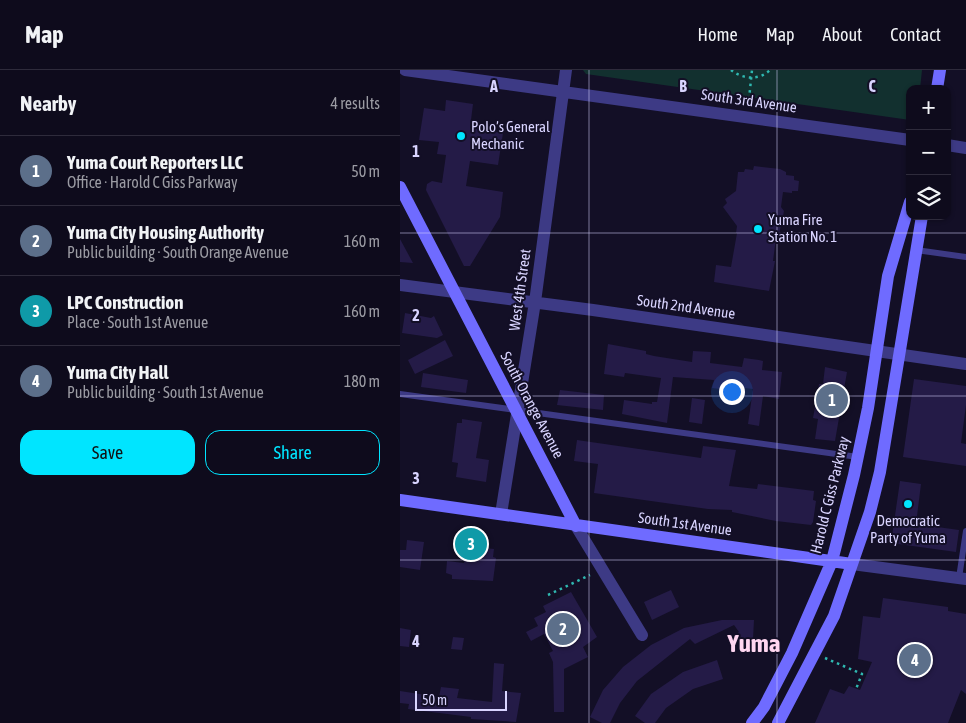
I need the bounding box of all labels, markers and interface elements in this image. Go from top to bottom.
text: Map [25,21,64,48]
text: Home [698,24,738,45]
text: Map [766,24,795,45]
text: About [823,24,862,45]
text: Contact [890,24,941,45]
text: A [489,77,498,95]
text: B [679,77,687,95]
text: C [868,77,876,95]
street label: South 3rd Avenue [700,85,798,116]
map controls [906,85,951,220]
button: + [906,85,951,130]
text: Nearby [20,91,76,115]
text: 4 results [330,94,380,112]
place label: Polo’s General Mechanic [471,118,550,152]
marker: Polo’s General Mechanic [455,130,467,142]
button: − [906,130,951,175]
text: 1 [412,142,420,160]
text: Yuma Court Reporters LLC [67,151,243,173]
text: 1 [32,162,40,180]
text: 50 m [351,162,380,180]
text: Office · Harold C Giss Parkway [67,173,238,191]
button: layers [906,175,951,220]
place label: Yuma Fire Station No. 1 [768,211,837,245]
text: Yuma City Housing Authority [67,221,264,243]
marker: Yuma Fire Station No. 1 [752,223,764,235]
text: 2 [32,232,40,250]
text: 160 m [344,232,380,250]
text: Public building · South Orange Avenue [67,243,289,261]
street label: West 4th Street [505,248,534,332]
text: LPC Construction [67,291,184,313]
street label: South 2nd Avenue [636,291,737,322]
text: 3 [32,302,40,320]
text: 160 m [344,302,380,320]
text: 2 [412,306,420,324]
text: Place · South 1st Avenue [67,313,208,331]
street label: South Orange Avenue [497,349,568,461]
text: Yuma City Hall [67,361,169,383]
text: 4 [32,372,40,390]
text: 180 m [344,372,380,390]
your location [719,379,745,405]
pin: 1 [816,381,848,419]
text: Public building · South 1st Avenue [67,383,264,401]
button: Save [20,430,195,475]
button: Share [205,430,380,475]
street label: Harold C Giss Parkway [807,435,852,555]
text: 3 [412,469,420,487]
marker: Democratic Party of Yuma [902,498,914,510]
street label: South 1st Avenue [637,509,733,539]
place label: Democratic Party of Yuma [870,512,946,546]
pin: 3 [455,525,487,563]
pin: 2 [547,610,579,648]
district label: Yuma [727,629,780,657]
text: 4 [411,632,420,650]
pin: 4 [899,641,931,679]
scale bar [415,688,508,711]
text: 50 m [422,692,447,708]

